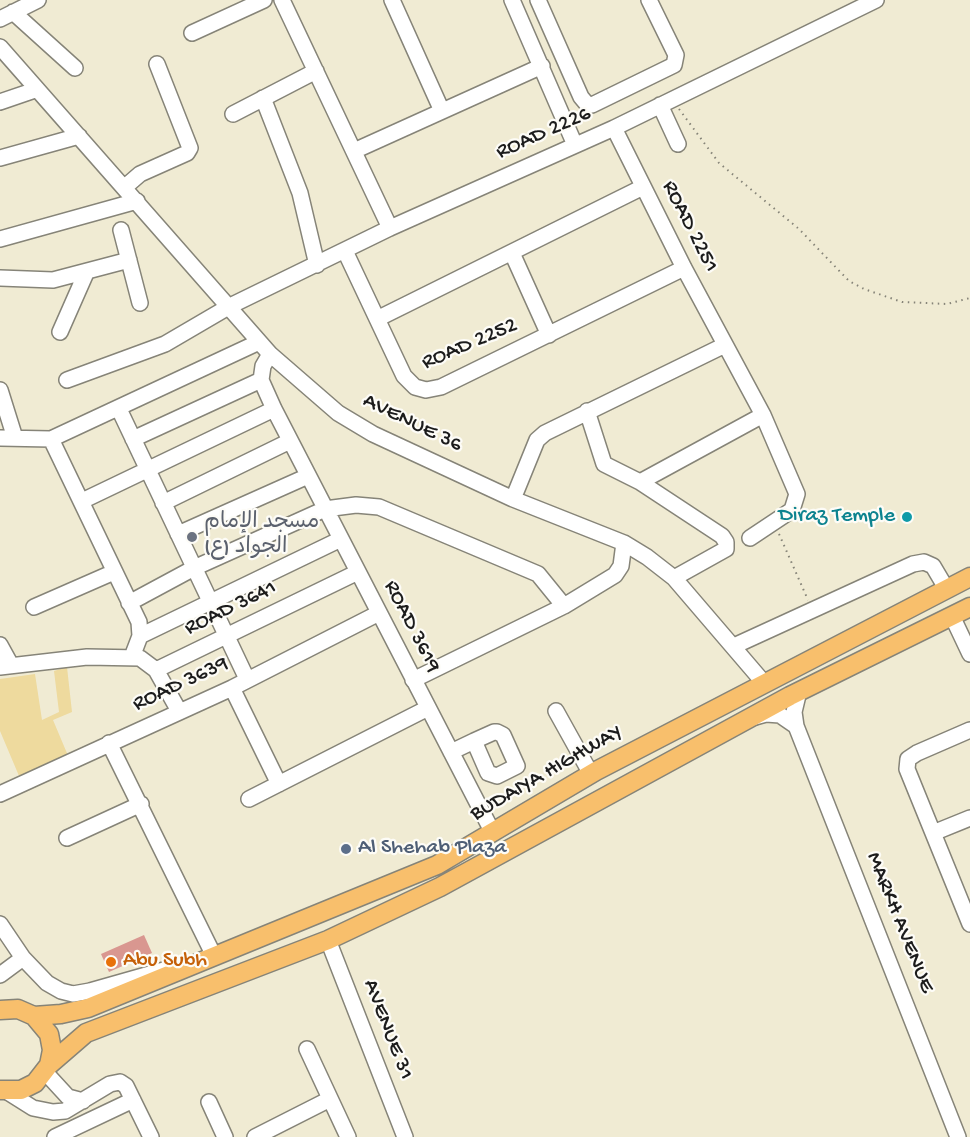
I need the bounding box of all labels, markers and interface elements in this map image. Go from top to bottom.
street label: ROAD 2226 [493,101,595,167]
street label: ROAD 2251 [655,177,723,277]
street label: ROAD 2252 [418,313,522,377]
street label: AVENUE 36 [358,389,466,459]
place label: Diraz Temple [779,504,895,530]
marker: Diraz Temple [900,510,914,524]
place label: مسجد الإمام الجواد (ع) [204,511,319,562]
marker: مسجد الإمام الجواد (ع) [185,530,199,544]
street label: ROAD 3641 [181,575,281,643]
street label: ROAD 3619 [377,577,445,677]
street label: ROAD 3639 [129,651,233,719]
street label: BUDAIYA HIGHWAY [466,720,628,828]
place label: Al Shehab Plaza [358,836,506,862]
marker: Al Shehab Plaza [339,842,353,856]
street label: MARKH AVENUE [859,849,939,997]
place label: Abu Subh [123,949,207,975]
marker: Abu Subh [104,955,118,969]
street label: AVENUE 31 [356,976,418,1084]

